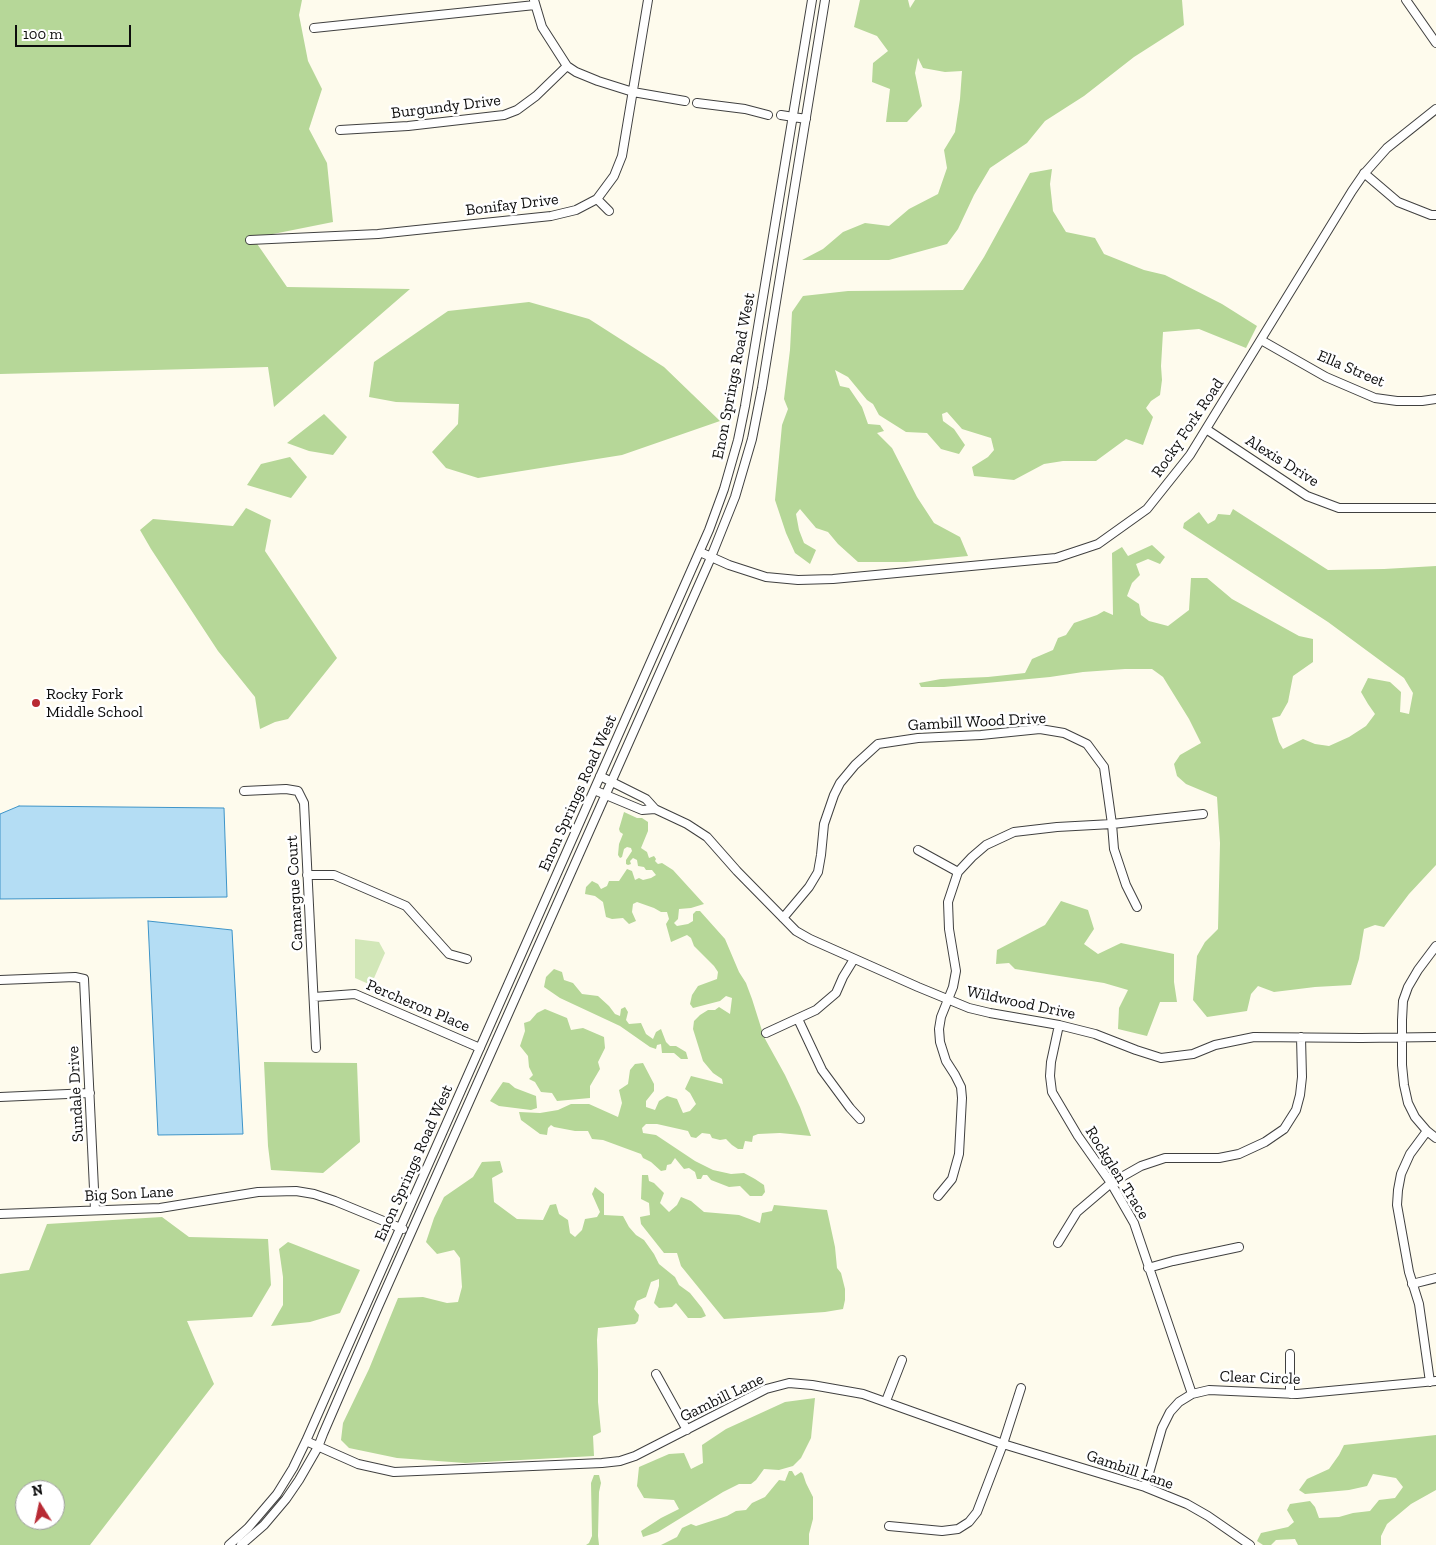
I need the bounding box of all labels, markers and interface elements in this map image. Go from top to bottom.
scale bar [18,15,134,47]
text: 100 m [23,25,62,43]
street label: Burgundy Drive [390,91,502,123]
street label: Bonifay Drive [464,190,560,220]
street label: Enon Springs Road West [708,291,760,461]
street label: Ella Street [1314,346,1388,392]
street label: Rocky Fork Road [1148,375,1228,481]
street label: Alexis Drive [1242,431,1322,491]
place label: Rocky Fork Middle School [46,684,143,722]
marker: Rocky Fork Middle School [30,697,42,709]
street label: Gambill Wood Drive [907,709,1047,735]
street label: Enon Springs Road West [535,712,621,874]
street label: Camargue Court [282,835,308,951]
street label: Percheron Place [363,976,473,1036]
street label: Wildwood Drive [965,982,1077,1024]
street label: Sundale Drive [64,1045,88,1143]
street label: Enon Springs Road West [371,1082,457,1244]
street label: Rockglen Trace [1081,1123,1153,1223]
street label: Big Son Lane [84,1182,174,1206]
street label: Clear Circle [1219,1367,1301,1389]
street label: Gambill Lane [677,1369,767,1427]
street label: Gambill Lane [1084,1446,1176,1494]
north arrow [15,1480,65,1530]
text: N [31,1481,44,1500]

